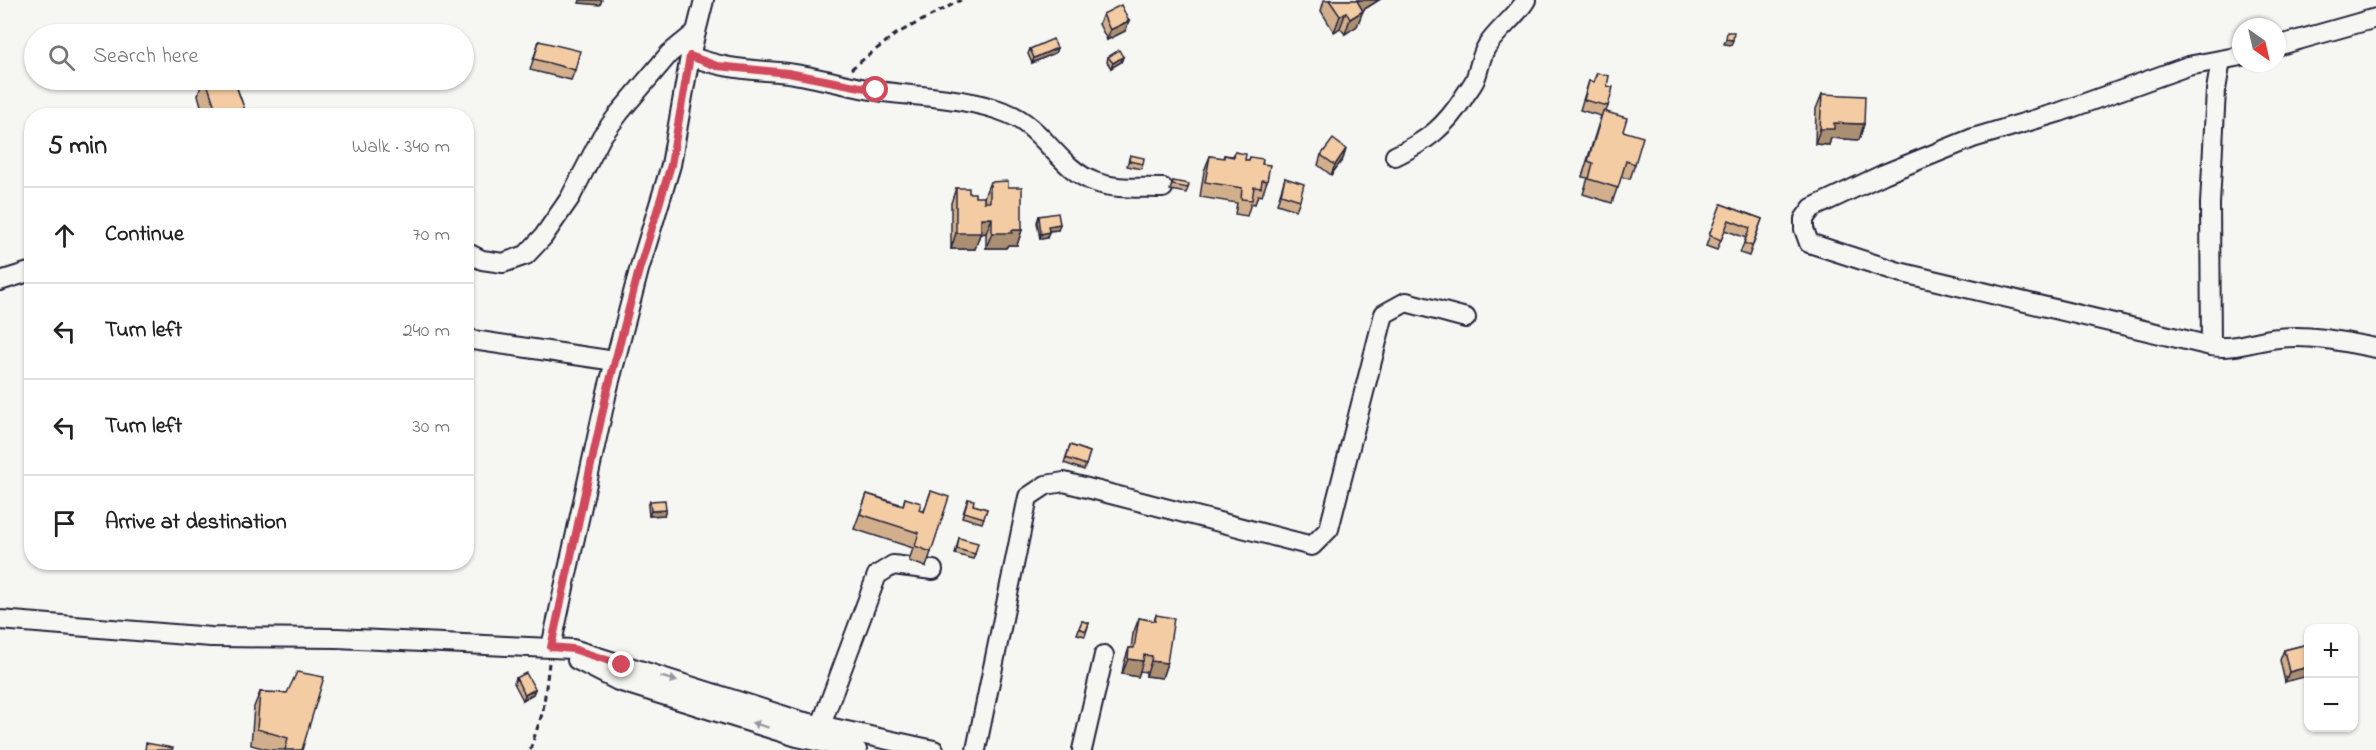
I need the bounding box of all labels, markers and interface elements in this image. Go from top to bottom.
north arrow [2232,18,2286,72]
search box [24,24,474,90]
icon: search [45,41,78,74]
text: Search here [93,41,198,73]
route start [862,76,888,102]
text: 5 min [48,128,107,166]
text: Walk · 340 m [352,133,450,162]
icon: ahead [48,219,81,252]
text: Continue [105,219,184,251]
text: 70 m [413,221,450,250]
icon: left [48,315,81,348]
text: Turn left [105,315,182,347]
text: 240 m [403,317,450,346]
icon: left [48,411,81,444]
text: Turn left [105,411,182,443]
text: 30 m [413,413,450,442]
icon: arrive [48,507,81,540]
text: Arrive at destination [105,507,287,539]
map controls [2304,624,2358,732]
button: + [2304,624,2358,678]
route end [608,651,634,677]
one-way arrow [660,675,678,684]
button: − [2304,678,2358,732]
one-way arrow [751,720,769,729]

